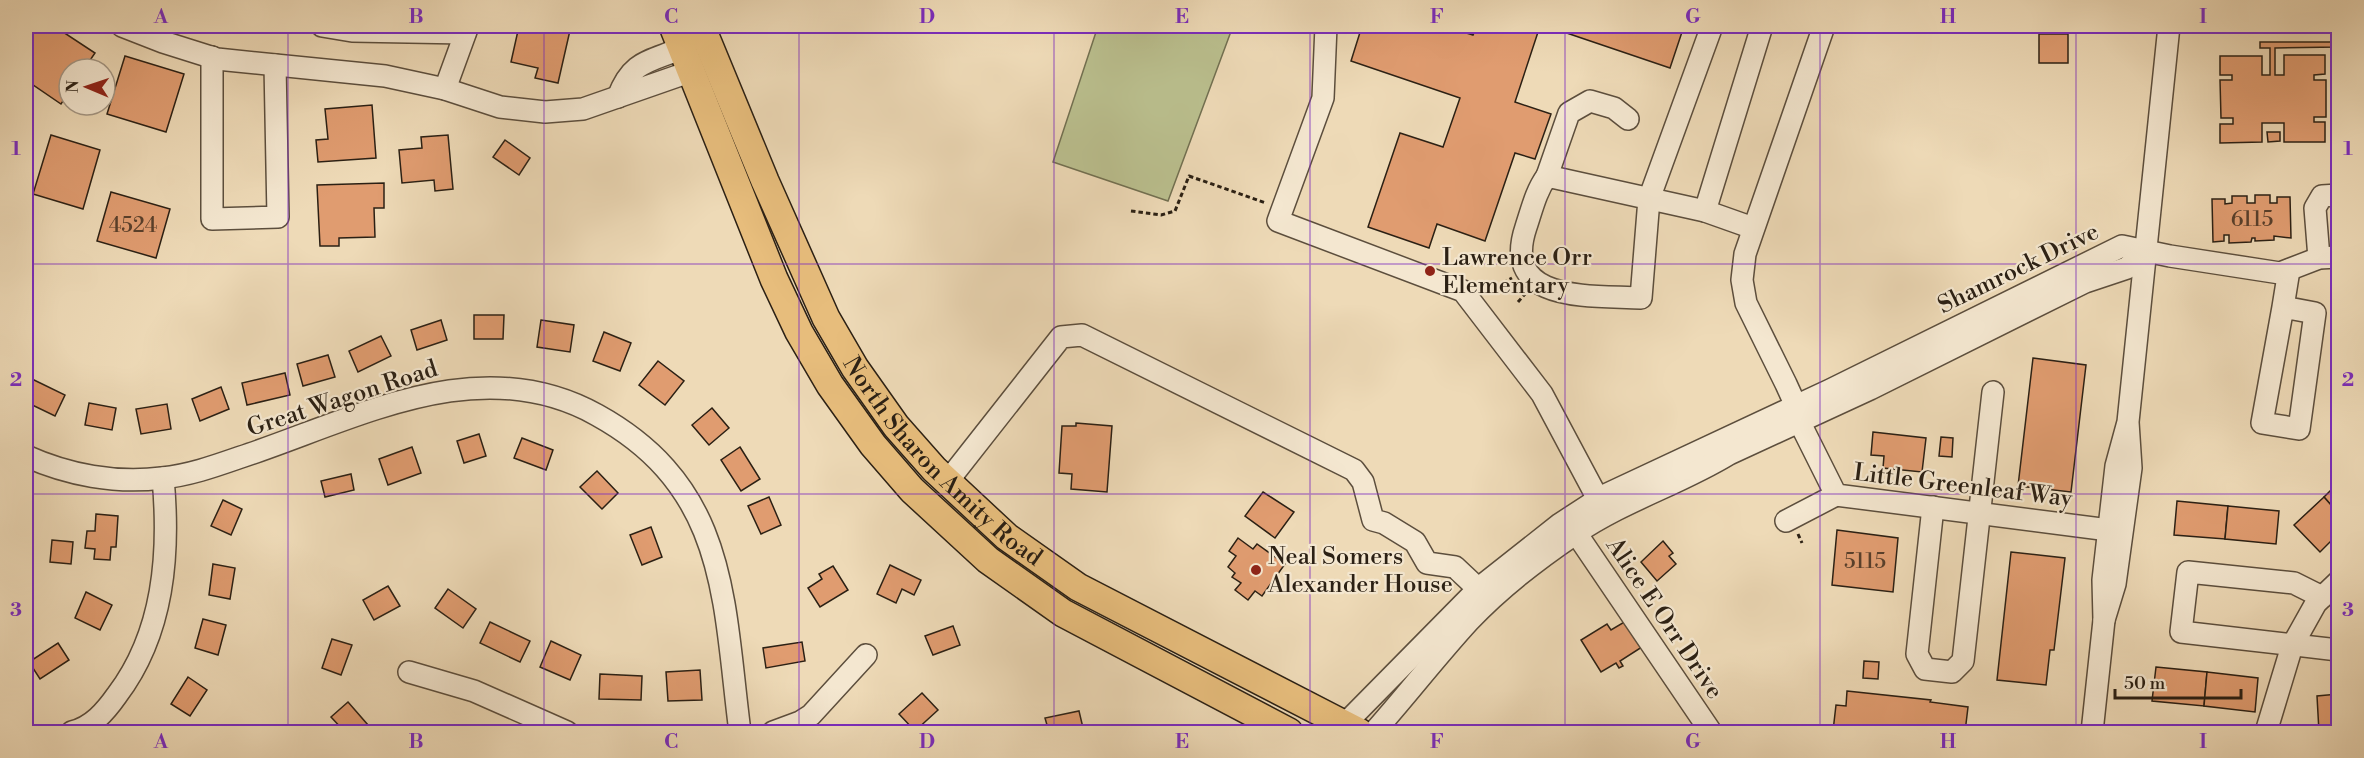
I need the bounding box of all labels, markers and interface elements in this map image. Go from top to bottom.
text: A [153,5,169,30]
text: B [408,5,424,30]
text: C [664,5,678,30]
text: D [919,5,935,30]
text: E [1175,5,1189,30]
text: F [1430,5,1444,30]
text: G [1685,5,1701,30]
text: H [1940,5,1957,30]
text: I [2199,5,2207,30]
north arrow [57,57,117,117]
text: N [63,79,83,93]
text: 1 [11,137,21,162]
text: 1 [2343,137,2353,162]
house number: 6115 [2231,207,2273,233]
house number: 4524 [109,213,157,239]
street label: Shamrock Drive [1933,217,2104,321]
place label: Lawrence Orr Elementary [1442,243,1592,301]
marker: Lawrence Orr Elementary [1423,264,1437,278]
street label: North Sharon Amity Road [836,351,1048,573]
street label: Great Wagon Road [243,354,442,444]
text: 2 [10,368,22,393]
text: 2 [2342,368,2354,393]
street label: Little Greenleaf Way [1852,458,2074,514]
street label: Alice E Orr Drive [1599,531,1729,705]
place label: Neal Somers Alexander House [1267,542,1453,600]
house number: 5115 [1844,549,1886,575]
marker: Neal Somers Alexander House [1249,563,1263,577]
text: 3 [10,598,22,623]
text: 3 [2342,598,2354,623]
scale bar [2115,662,2241,700]
text: 50 m [2124,672,2166,695]
text: A [153,730,169,755]
text: B [408,730,424,755]
text: C [664,730,678,755]
text: D [919,730,935,755]
text: E [1175,730,1189,755]
text: F [1430,730,1444,755]
text: G [1685,730,1701,755]
text: H [1940,730,1957,755]
text: I [2199,730,2207,755]

